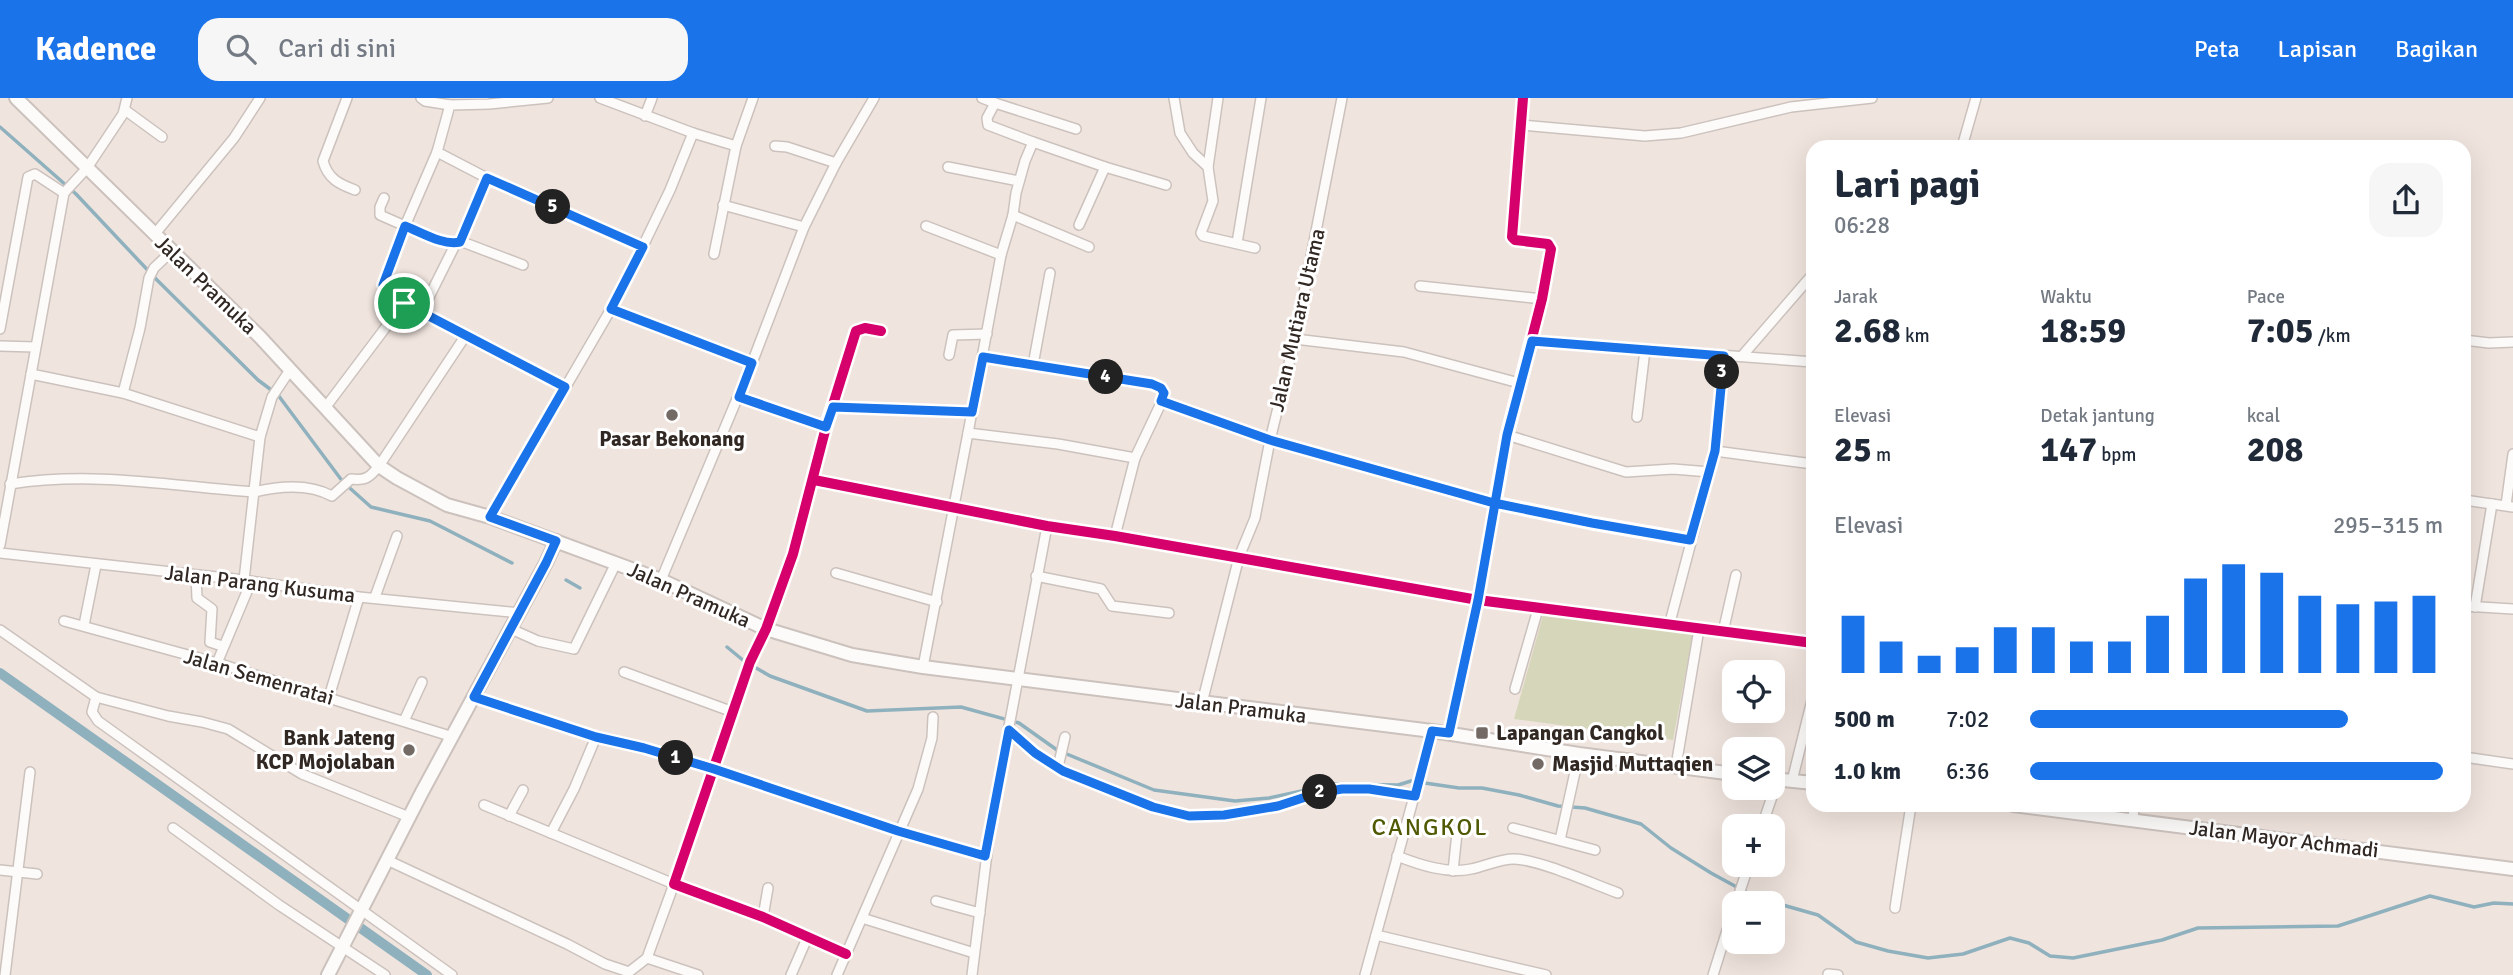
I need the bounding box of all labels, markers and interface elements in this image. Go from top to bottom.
search box [198,18,688,81]
text: Kadence [35,29,156,70]
icon: search [222,30,260,68]
text: Cari di sini [278,33,396,65]
text: Peta [2194,34,2240,64]
text: Lapisan [2278,34,2357,64]
text: Bagikan [2395,34,2478,64]
text: Lari pagi [1834,161,1980,208]
button: share [2369,163,2443,237]
pin: 5 [536,190,570,224]
text: 5 [547,194,558,218]
text: 06:28 [1834,211,1890,240]
street label: Jalan Mutiara Utama [1263,226,1331,414]
street label: Jalan Pramuka [150,230,262,340]
pin [374,273,434,333]
icon: arrive [385,284,423,322]
text: Jarak [1834,285,1878,309]
text: Waktu [2040,285,2092,309]
text: Pace [2247,285,2285,309]
text: 2.68 [1834,309,1901,352]
text: 18:59 [2040,309,2126,352]
text: 7:05 [2247,309,2314,352]
text: km [1901,324,1930,348]
text: /km [2314,324,2351,348]
pin: 3 [1704,354,1740,390]
text: 3 [1716,359,1727,383]
pin: 4 [1088,360,1124,394]
text: 4 [1100,364,1111,388]
text: Elevasi [1834,404,1891,428]
text: Detak jantung [2040,404,2155,428]
text: kcal [2247,404,2280,428]
marker: Pasar Bekonang [664,407,680,423]
place label: Pasar Bekonang [599,426,745,452]
text: 25 [1834,428,1872,471]
text: 147 [2040,428,2097,471]
text: 208 [2247,428,2303,471]
text: m [1872,443,1891,467]
text: bpm [2097,443,2136,467]
text: Elevasi [1834,511,1903,540]
text: 295–315 m [2333,511,2443,540]
street label: Jalan Pramuka [624,556,754,634]
street label: Jalan Parang Kusuma [163,559,357,609]
street label: Jalan Semenratai [181,643,337,711]
map controls [1722,660,1785,954]
button: locate [1722,660,1785,723]
street label: Jalan Pramuka [1174,687,1308,729]
text: 500 m [1834,705,1895,734]
text: 7:02 [1946,705,1989,734]
place label: Lapangan Cangkol [1496,720,1664,746]
place label: Bank Jateng KCP Mojolaban [256,725,395,775]
marker: Lapangan Cangkol [1474,725,1490,741]
button: layers [1722,737,1785,800]
pin: 1 [658,740,694,776]
marker: Bank Jateng KCP Mojolaban [401,742,417,758]
text: 1 [670,745,681,769]
place label: Masjid Muttaqien [1552,751,1713,777]
marker: Masjid Muttaqien [1530,756,1546,772]
text: 1.0 km [1834,757,1901,786]
text: 6:36 [1946,757,1989,786]
pin: 2 [1302,774,1338,810]
text: 2 [1314,779,1325,803]
district label: CANGKOL [1371,812,1489,842]
button: + [1722,814,1785,877]
street label: Jalan Mayor Achmadi [2188,814,2380,864]
button: − [1722,891,1785,954]

